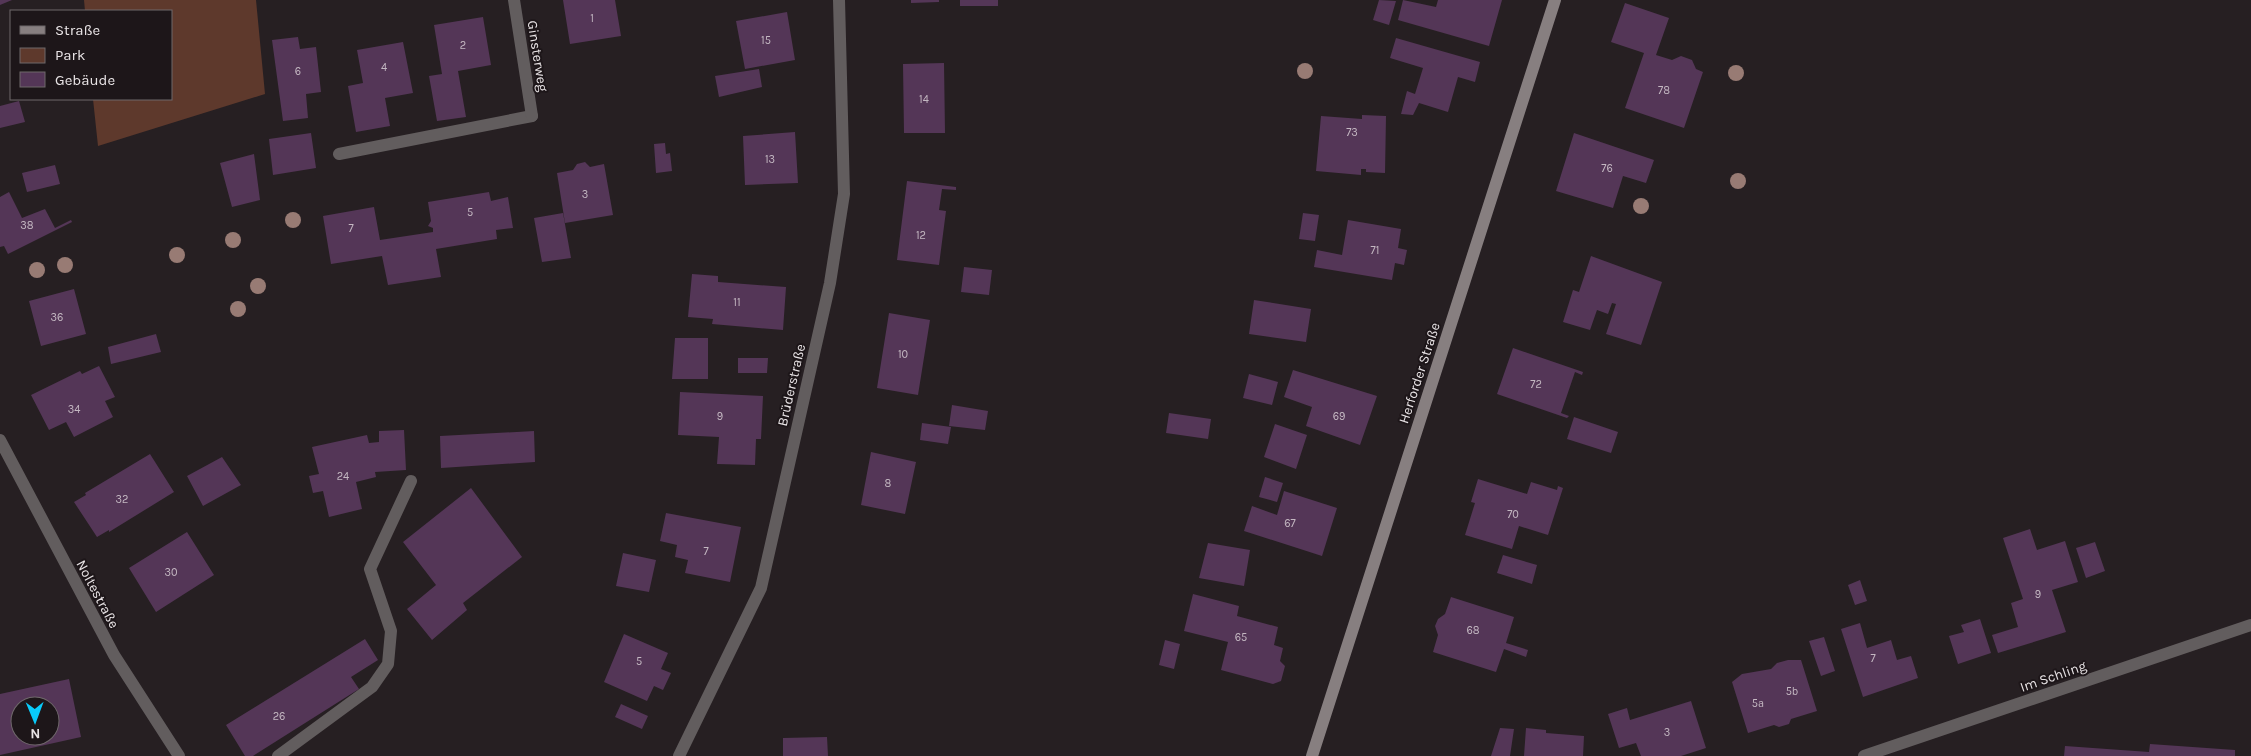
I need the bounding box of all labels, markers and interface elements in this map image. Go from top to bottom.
legend [10,10,172,100]
house number: 1 [590,12,594,25]
street label: Ginsterweg [523,19,552,93]
text: Straße [55,21,100,39]
house number: 15 [761,34,771,47]
house number: 2 [460,39,466,52]
text: Park [55,46,85,64]
house number: 4 [381,61,387,74]
house number: 6 [295,65,301,78]
text: Gebäude [55,71,115,89]
house number: 78 [1658,84,1670,97]
house number: 14 [919,93,929,106]
house number: 73 [1346,126,1358,139]
house number: 13 [765,153,775,166]
house number: 76 [1601,162,1613,175]
house number: 3 [582,188,588,201]
house number: 5 [467,206,473,219]
house number: 38 [20,219,34,232]
house number: 7 [348,222,354,235]
house number: 12 [916,229,926,242]
house number: 71 [1371,244,1379,257]
house number: 11 [733,296,741,309]
house number: 36 [51,311,63,324]
street label: Herforder Straße [1395,320,1444,426]
street label: Brüderstraße [774,342,809,428]
house number: 10 [898,348,908,361]
house number: 72 [1530,378,1542,391]
house number: 34 [68,403,80,416]
house number: 9 [717,410,723,423]
house number: 69 [1333,410,1345,423]
house number: 24 [337,470,349,483]
house number: 8 [885,477,892,490]
house number: 32 [116,493,128,506]
house number: 70 [1507,508,1519,521]
house number: 67 [1284,517,1296,530]
house number: 7 [703,545,709,558]
street label: Noltestraße [72,557,123,631]
house number: 30 [164,566,178,579]
house number: 9 [2035,588,2041,601]
house number: 68 [1466,624,1480,637]
house number: 65 [1235,631,1247,644]
house number: 7 [1870,652,1876,665]
house number: 5 [636,655,642,668]
street label: Im Schling [2018,657,2089,696]
house number: 5b [1786,685,1798,698]
north arrow [10,696,60,746]
house number: 5a [1752,697,1764,710]
house number: 26 [273,710,285,723]
text: N [30,725,40,742]
house number: 3 [1664,726,1670,739]

